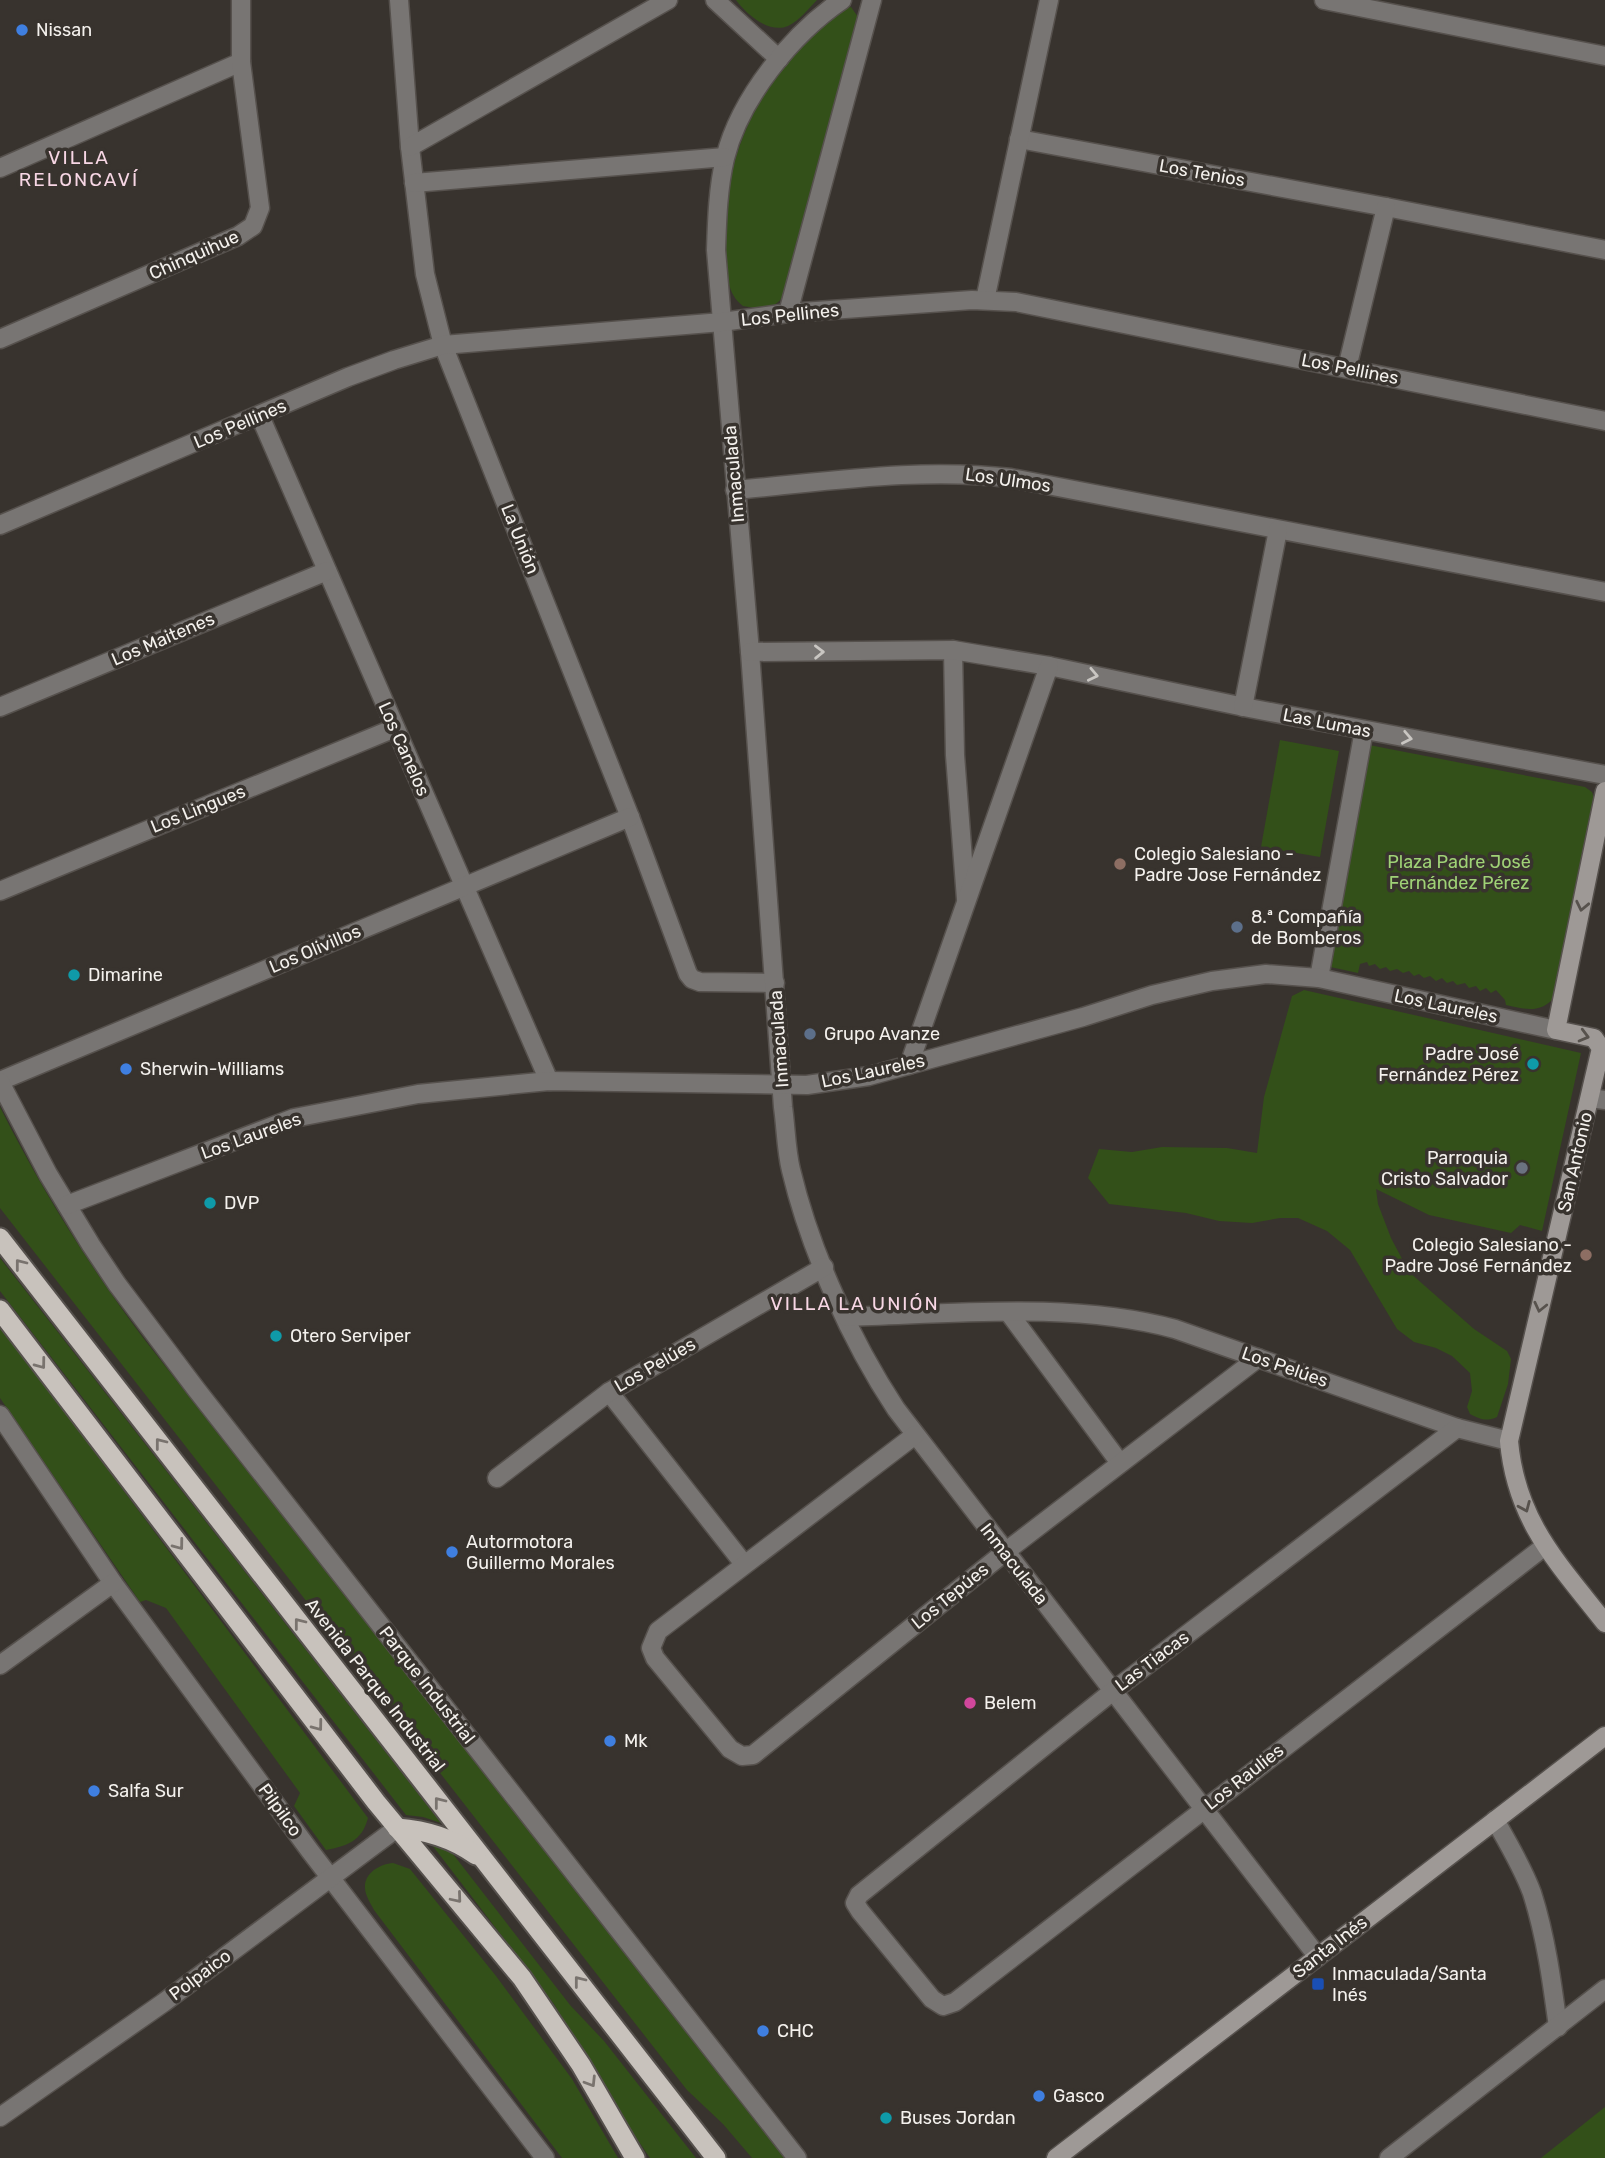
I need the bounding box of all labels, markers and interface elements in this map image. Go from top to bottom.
place label: Nissan [36,19,92,41]
marker: Nissan [14,22,30,38]
district label: VILLA RELONCAVÍ [19,146,139,191]
street label: Los Tenios [1157,155,1247,191]
street label: Chinquihue [146,225,242,285]
street label: Los Pellines [740,299,840,331]
street label: Los Pellines [1299,349,1401,389]
street label: Los Pellines [190,395,290,453]
street label: Inmaculada [719,424,749,524]
street label: Los Ulmos [964,463,1052,497]
street label: La Unión [496,501,544,577]
street label: Los Maitenes [108,607,218,671]
one-way arrow [814,644,824,660]
one-way arrow [1087,667,1099,682]
street label: Los Canelos [373,699,435,799]
street label: Las Lumas [1281,704,1373,742]
one-way arrow [1401,730,1413,745]
street label: Los Lingues [147,780,249,838]
place label: Colegio Salesiano - Padre Jose Fernández [1134,843,1322,886]
park label: Plaza Padre José Fernández Pérez [1387,851,1531,894]
marker: Colegio Salesiano - Padre Jose Fernández [1112,856,1128,872]
one-way arrow [1575,900,1590,912]
place label: 8.ª Compañía de Bomberos [1251,906,1362,949]
marker: 8.ª Compañía de Bomberos [1229,919,1245,935]
street label: Los Olivillos [266,920,364,978]
place label: Dimarine [88,964,163,986]
marker: Dimarine [66,967,82,983]
street label: Los Laureles [1392,984,1500,1028]
street label: Inmaculada [765,990,793,1088]
place label: Grupo Avanze [824,1023,940,1045]
marker: Grupo Avanze [802,1026,818,1042]
one-way arrow [1577,1028,1589,1042]
place label: Padre José Fernández Pérez [1378,1043,1519,1086]
street label: Los Laureles [819,1049,927,1093]
marker: Padre José Fernández Pérez [1525,1056,1541,1072]
place label: Sherwin-Williams [140,1058,284,1080]
marker: Sherwin-Williams [118,1061,134,1077]
street label: Los Laureles [198,1108,304,1164]
street label: San Antonio [1553,1110,1597,1214]
place label: Parroquia Cristo Salvador [1381,1147,1508,1190]
marker: Parroquia Cristo Salvador [1514,1160,1530,1176]
place label: DVP [224,1192,259,1214]
marker: DVP [202,1195,218,1211]
place label: Colegio Salesiano - Padre José Fernández [1384,1234,1572,1277]
marker: Colegio Salesiano - Padre José Fernández [1578,1247,1594,1263]
one-way arrow [15,1259,28,1271]
district label: VILLA LA UNIÓN [770,1292,940,1315]
one-way arrow [1534,1301,1549,1313]
place label: Otero Serviper [290,1325,411,1347]
marker: Otero Serviper [268,1328,284,1344]
street label: Los Pelúes [611,1333,699,1397]
street label: Los Pelúes [1239,1342,1331,1392]
one-way arrow [33,1356,46,1369]
one-way arrow [155,1438,168,1451]
one-way arrow [1516,1500,1530,1512]
street label: Inmaculada [975,1519,1053,1609]
place label: Autormotora Guillermo Morales [466,1531,615,1574]
one-way arrow [171,1537,184,1550]
marker: Autormotora Guillermo Morales [444,1544,460,1560]
street label: Los Tepúes [907,1558,993,1634]
street label: Avenida Parque Industrial [300,1594,450,1776]
one-way arrow [295,1618,308,1630]
street label: Parque Industrial [374,1622,480,1748]
street label: Las Tiacas [1111,1626,1193,1696]
place label: Belem [984,1692,1037,1714]
marker: Belem [962,1695,978,1711]
one-way arrow [309,1718,322,1730]
place label: Mk [624,1730,648,1752]
marker: Mk [602,1733,618,1749]
street label: Los Raulies [1200,1739,1288,1815]
street label: Pilpilco [253,1779,307,1841]
place label: Salfa Sur [108,1780,184,1802]
marker: Salfa Sur [86,1783,102,1799]
one-way arrow [435,1797,448,1809]
one-way arrow [449,1890,461,1903]
street label: Santa Inés [1288,1911,1372,1983]
street label: Polpaico [165,1945,235,2005]
place label: Inmaculada/Santa Inés [1332,1963,1487,2006]
one-way arrow [575,1976,588,1989]
marker: Inmaculada/Santa Inés [1310,1976,1326,1992]
place label: CHC [777,2020,814,2042]
marker: CHC [755,2023,771,2039]
one-way arrow [583,2074,596,2087]
place label: Gasco [1053,2085,1105,2107]
marker: Gasco [1031,2088,1047,2104]
place label: Buses Jordan [900,2107,1016,2129]
marker: Buses Jordan [878,2110,894,2126]

